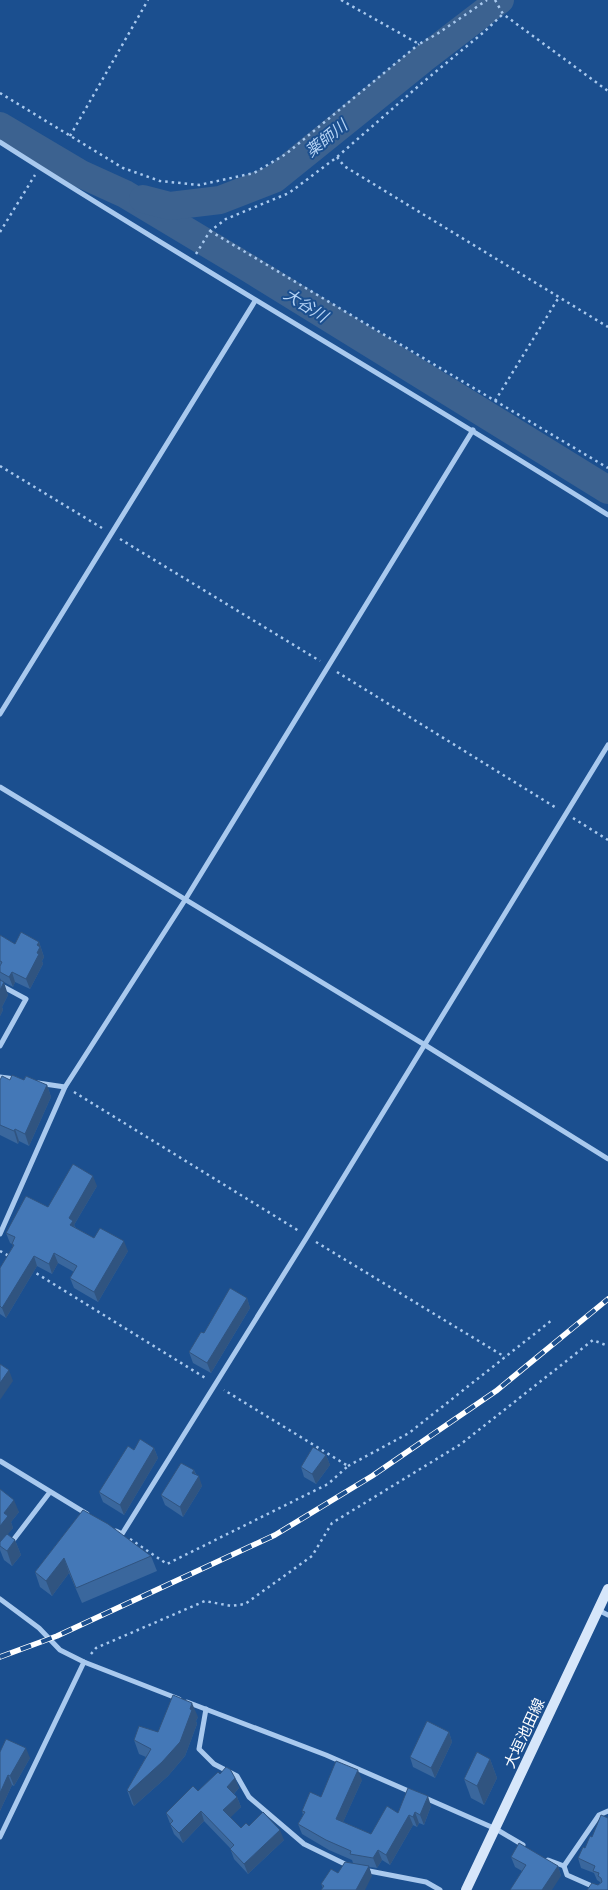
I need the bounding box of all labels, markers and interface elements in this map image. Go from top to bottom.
water label: 薬師川 [302,115,352,160]
water label: 大谷川 [281,285,333,326]
street label: 大垣池田線 [500,1695,548,1771]

